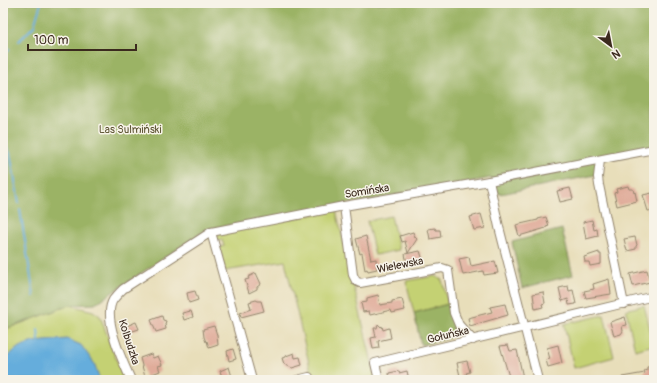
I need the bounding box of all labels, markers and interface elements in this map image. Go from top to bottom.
scale bar [28,26,136,52]
north arrow [591,26,631,66]
text: 100 m [34,33,69,48]
text: N [609,47,623,62]
park label: Las Sulmiński [99,123,161,136]
street label: Somińska [344,181,390,201]
street label: Wielewska [376,254,424,276]
street label: Kolbudzka [116,318,142,366]
street label: Gołuńska [426,324,470,346]

